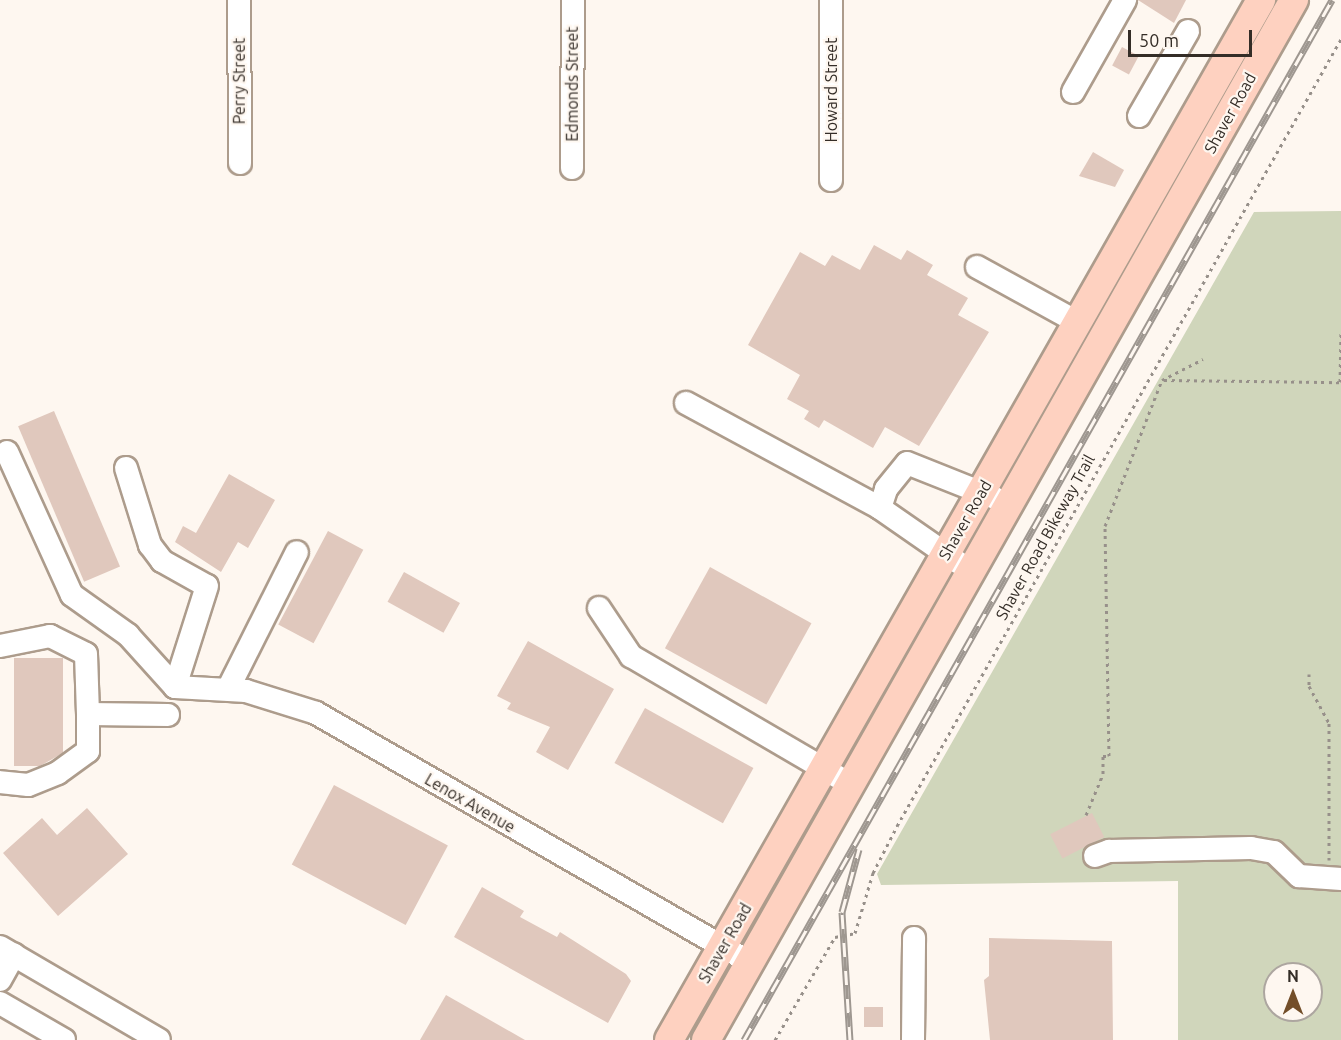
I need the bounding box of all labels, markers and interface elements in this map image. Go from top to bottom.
scale bar [1131,18,1256,56]
street label: Edmonds Street [562,26,582,142]
text: 50 m [1139,30,1179,50]
street label: Perry Street [229,38,249,124]
street label: Howard Street [821,38,841,142]
street label: Shaver Road [1200,69,1260,157]
street label: Shaver Road Bikeway Trail [992,451,1098,623]
street label: Shaver Road [934,477,996,563]
street label: Lenox Avenue [421,769,519,837]
street label: Shaver Road [694,900,756,986]
north arrow [1263,962,1323,1022]
text: N [1287,967,1299,985]

